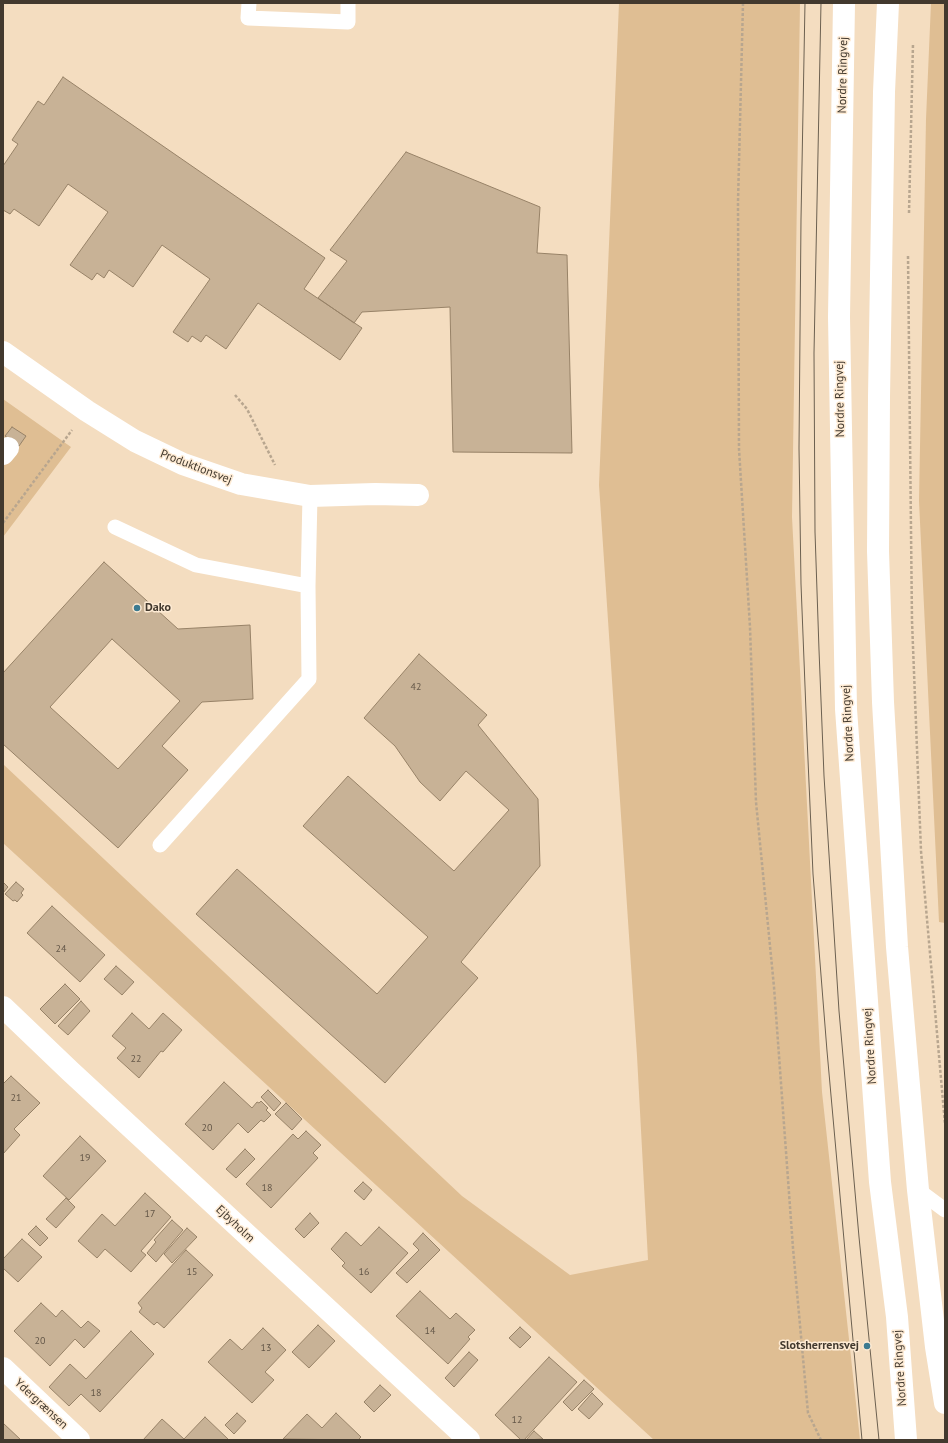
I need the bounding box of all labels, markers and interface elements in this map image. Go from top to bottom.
street label: Nordre Ringvej [835,37,851,113]
street label: Nordre Ringvej [832,361,848,437]
street label: Produktionsvej [158,447,234,487]
place label: Dako [145,601,171,615]
marker: Dako [132,603,142,613]
house number: 42 [411,681,421,693]
street label: Nordre Ringvej [839,684,857,762]
house number: 24 [56,943,66,955]
street label: Nordre Ringvej [860,1007,880,1085]
house number: 22 [131,1053,141,1065]
house number: 21 [11,1092,21,1104]
house number: 20 [202,1122,212,1134]
house number: 19 [80,1152,90,1164]
house number: 18 [262,1182,272,1194]
street label: Ejbyholm [213,1202,257,1246]
house number: 17 [145,1208,155,1220]
house number: 15 [187,1266,197,1278]
house number: 16 [359,1266,369,1278]
house number: 14 [425,1325,435,1337]
street label: Nordre Ringvej [890,1329,910,1407]
house number: 20 [35,1335,45,1347]
place label: Slotsherrensvej [780,1339,859,1353]
marker: Slotsherrensvej [862,1341,872,1351]
house number: 13 [261,1342,271,1354]
street label: Ydergrænsen [11,1376,71,1432]
house number: 18 [91,1387,101,1399]
house number: 12 [512,1414,522,1426]

